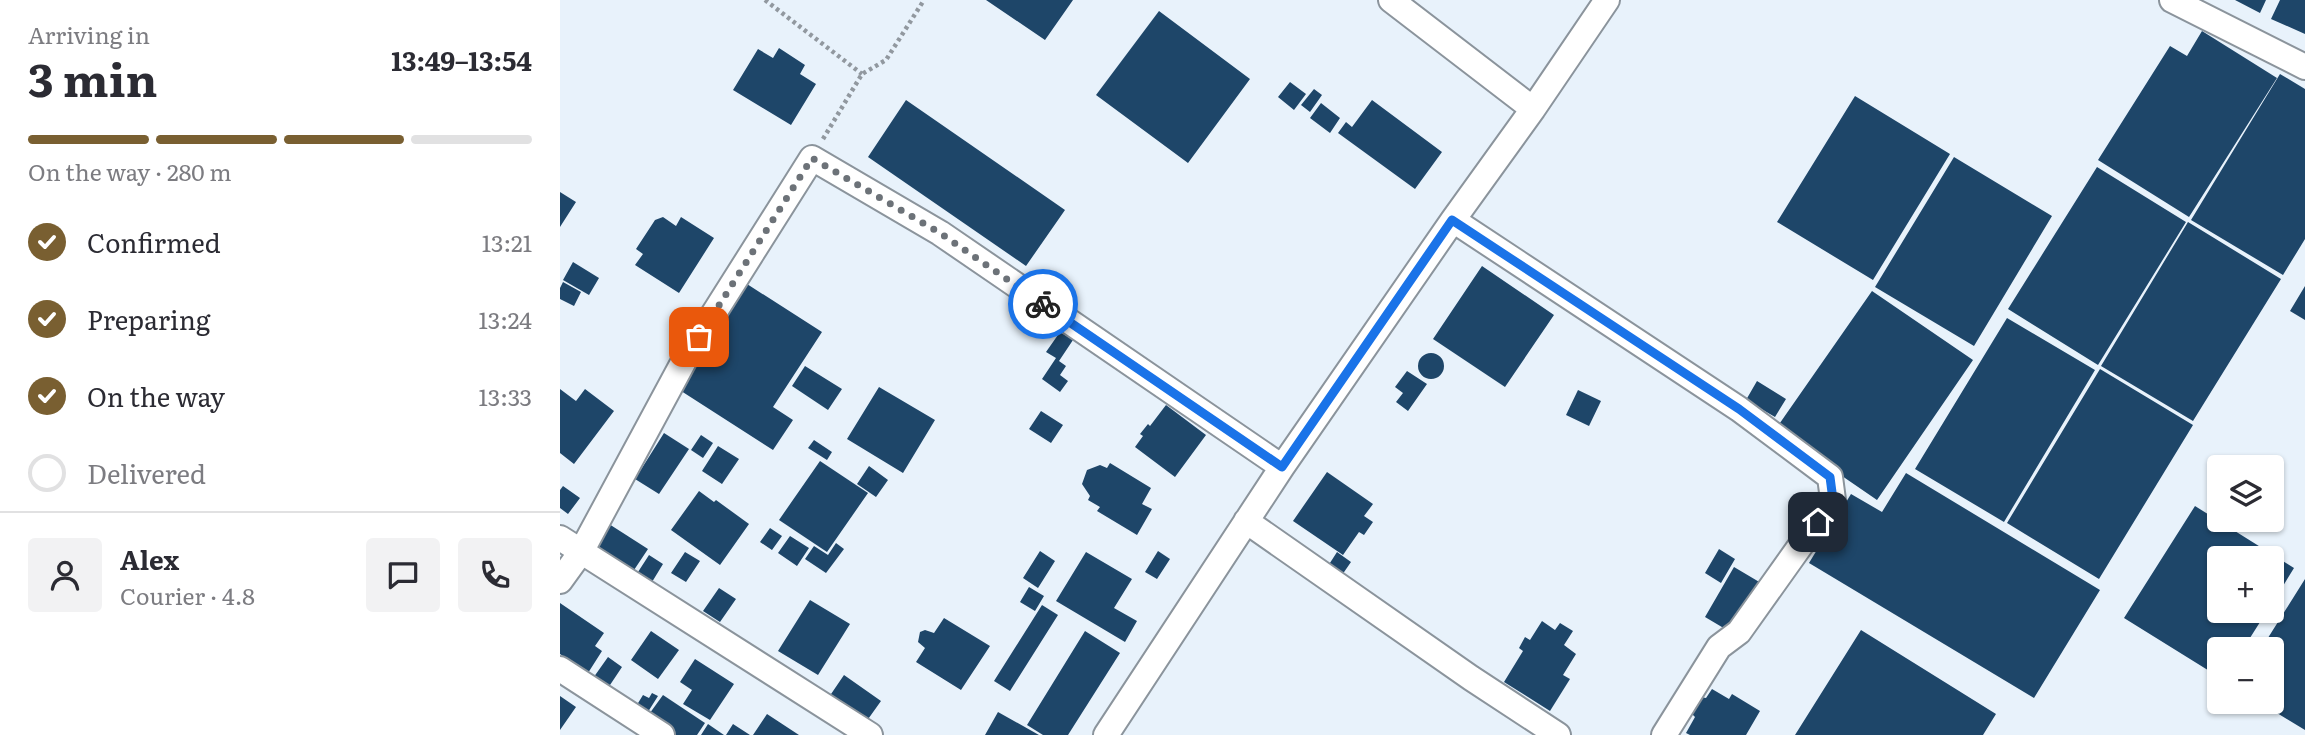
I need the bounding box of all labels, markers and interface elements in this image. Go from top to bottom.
text: Arriving in [28,17,150,51]
text: 13:49–13:54 [391,40,532,79]
text: 3 min [28,43,158,111]
text: On the way · 280 m [28,154,232,188]
text: Confirmed [87,222,221,261]
icon: check [28,223,66,261]
text: 13:21 [482,225,532,259]
courier [1008,269,1078,339]
icon: bike [1024,285,1062,323]
text: Preparing [87,299,210,338]
icon: check [28,300,66,338]
text: 13:24 [478,302,532,336]
pin [669,307,729,367]
icon: bag [680,318,718,356]
text: On the way [87,376,225,415]
icon: check [28,377,66,415]
text: 13:33 [479,379,532,413]
text: Delivered [87,453,206,492]
map controls [2207,455,2284,714]
button: layers [2207,455,2284,532]
pin [1788,492,1848,552]
icon: home [1799,503,1837,541]
button: person [28,538,102,612]
button: chat [366,538,440,612]
button: phone [458,538,532,612]
text: Alex [120,539,179,578]
button: + [2207,546,2284,623]
text: Courier · 4.8 [120,578,255,612]
button: − [2207,637,2284,714]

